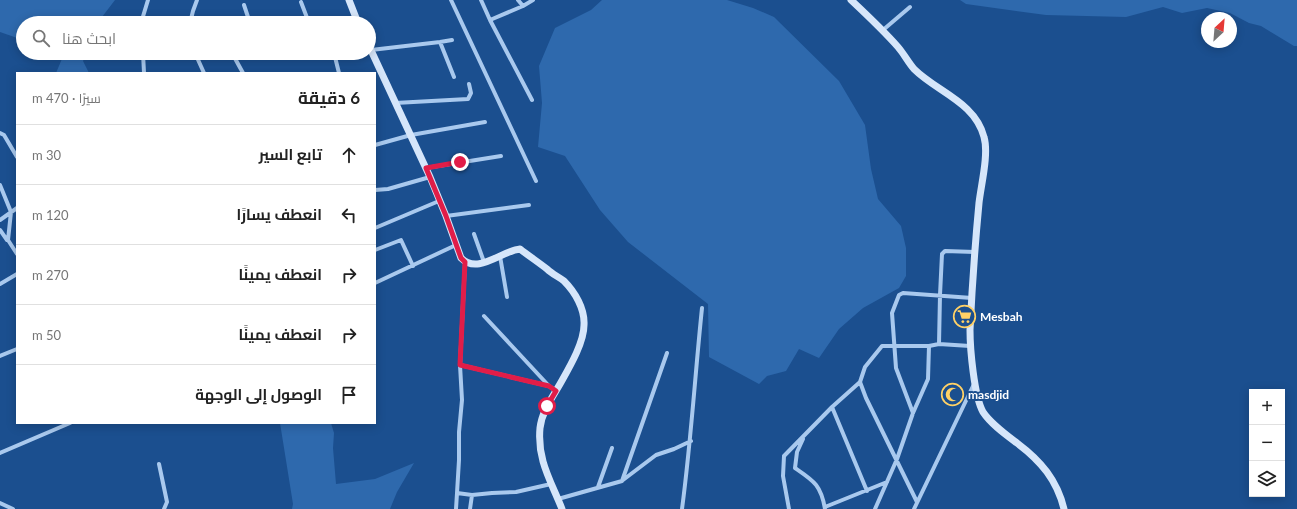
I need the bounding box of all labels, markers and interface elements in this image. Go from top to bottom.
north arrow [1201,12,1237,48]
search box [16,16,376,60]
icon: search [30,27,52,49]
text: ابحث هنا [62,29,116,47]
text: 6 دقيقة [298,87,360,108]
text: سيرًا · 470 m [32,90,101,106]
icon: ahead [338,144,360,166]
text: تابع السير [259,145,322,163]
text: 30 m [32,147,61,163]
route end [451,153,469,171]
icon: left [338,204,360,226]
text: انعطف يسارًا [237,205,322,223]
text: 120 m [32,207,69,223]
icon: right [338,264,360,286]
text: انعطف يمينًا [238,265,322,283]
text: 270 m [32,267,69,283]
supermarket icon: Mesbah [952,304,978,330]
place label: Mesbah [980,309,1023,324]
icon: right [338,324,360,346]
text: انعطف يمينًا [238,325,322,343]
text: 50 m [32,327,61,343]
mosque icon: masdjid [940,382,966,408]
icon: arrive [338,384,360,406]
text: الوصول إلى الوجهة [195,385,322,403]
place label: masdjid [968,387,1009,402]
map controls [1249,389,1285,497]
button: + [1249,389,1285,425]
route start [538,397,556,415]
button: − [1249,425,1285,461]
button: layers [1249,461,1285,497]

